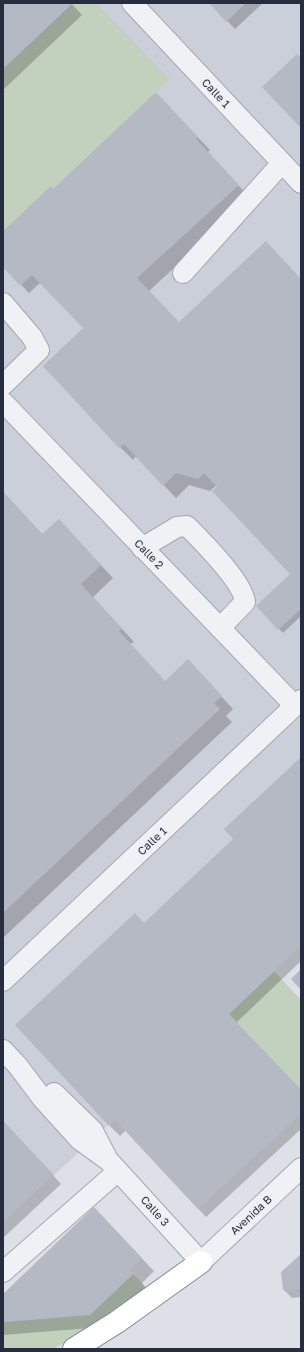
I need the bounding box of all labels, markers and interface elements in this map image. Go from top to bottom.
street label: Calle 1 [200,75,233,110]
street label: Calle 2 [132,536,167,571]
street label: Calle 1 [134,824,169,857]
street label: Avenida B [227,1192,274,1237]
street label: Calle 3 [138,1193,172,1228]

